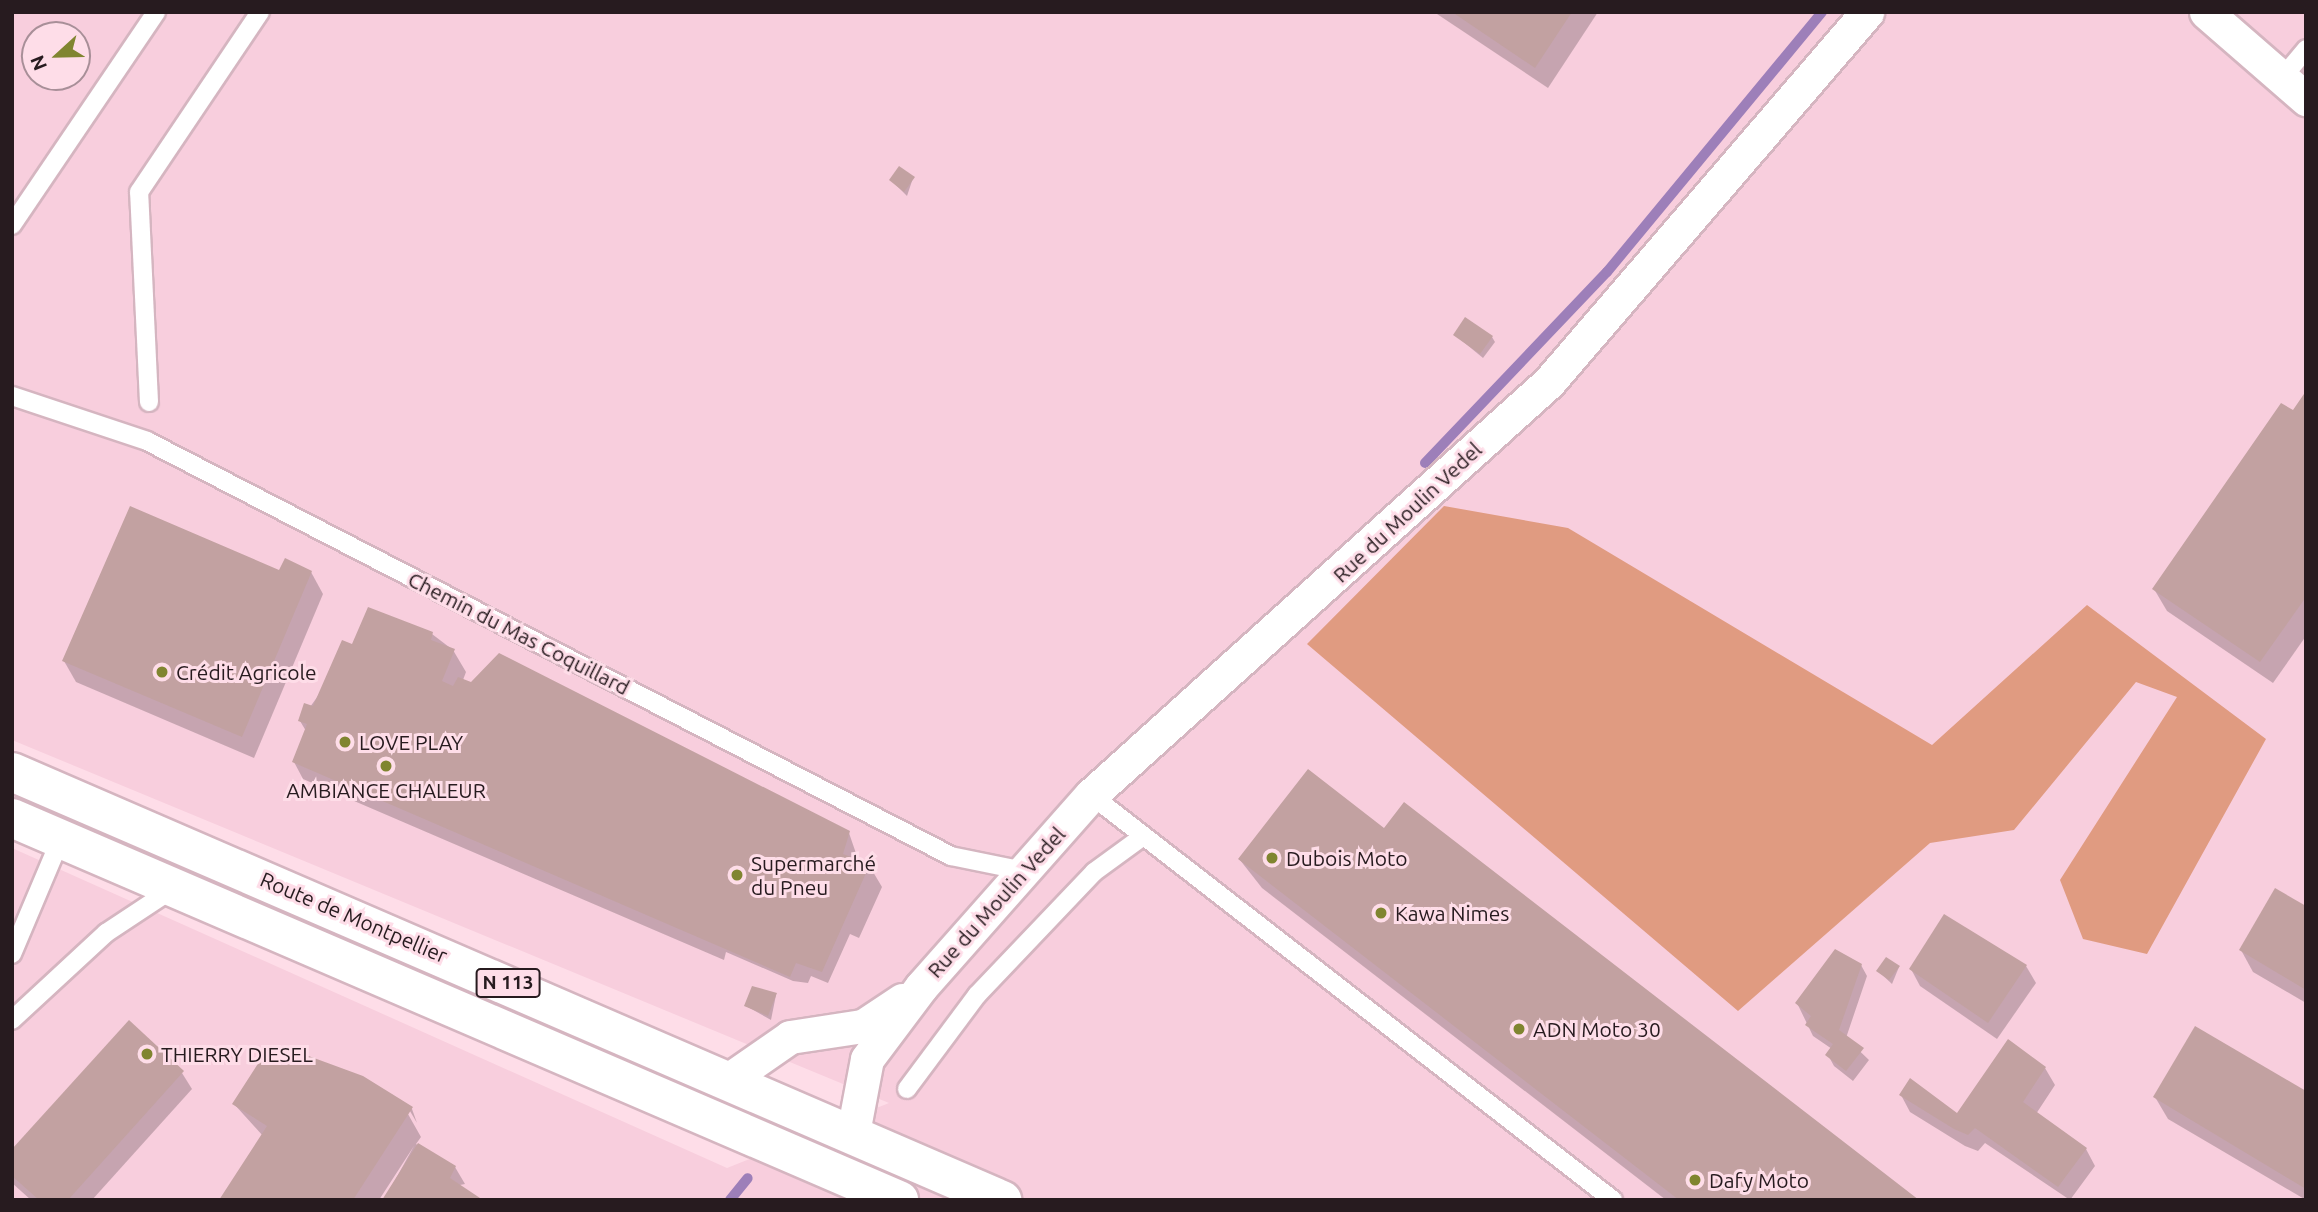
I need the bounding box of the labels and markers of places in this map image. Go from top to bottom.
place label: Crédit Agricole [176,659,317,685]
marker: Crédit Agricole [154,664,170,680]
place label: LOVE PLAY [359,729,463,755]
marker: LOVE PLAY [337,734,353,750]
marker: AMBIANCE CHALEUR [378,758,394,774]
place label: AMBIANCE CHALEUR [286,777,486,803]
place label: Dubois Moto [1286,845,1407,871]
place label: Supermarché du Pneu [751,850,876,900]
marker: Dubois Moto [1264,850,1280,866]
marker: Supermarché du Pneu [729,867,745,883]
place label: Kawa Nimes [1395,900,1509,926]
marker: Kawa Nimes [1373,905,1389,921]
place label: ADN Moto 30 [1533,1016,1661,1042]
marker: ADN Moto 30 [1511,1021,1527,1037]
place label: THIERRY DIESEL [161,1041,313,1067]
marker: THIERRY DIESEL [139,1046,155,1062]
place label: Dafy Moto [1709,1167,1809,1193]
marker: Dafy Moto [1687,1172,1703,1188]

